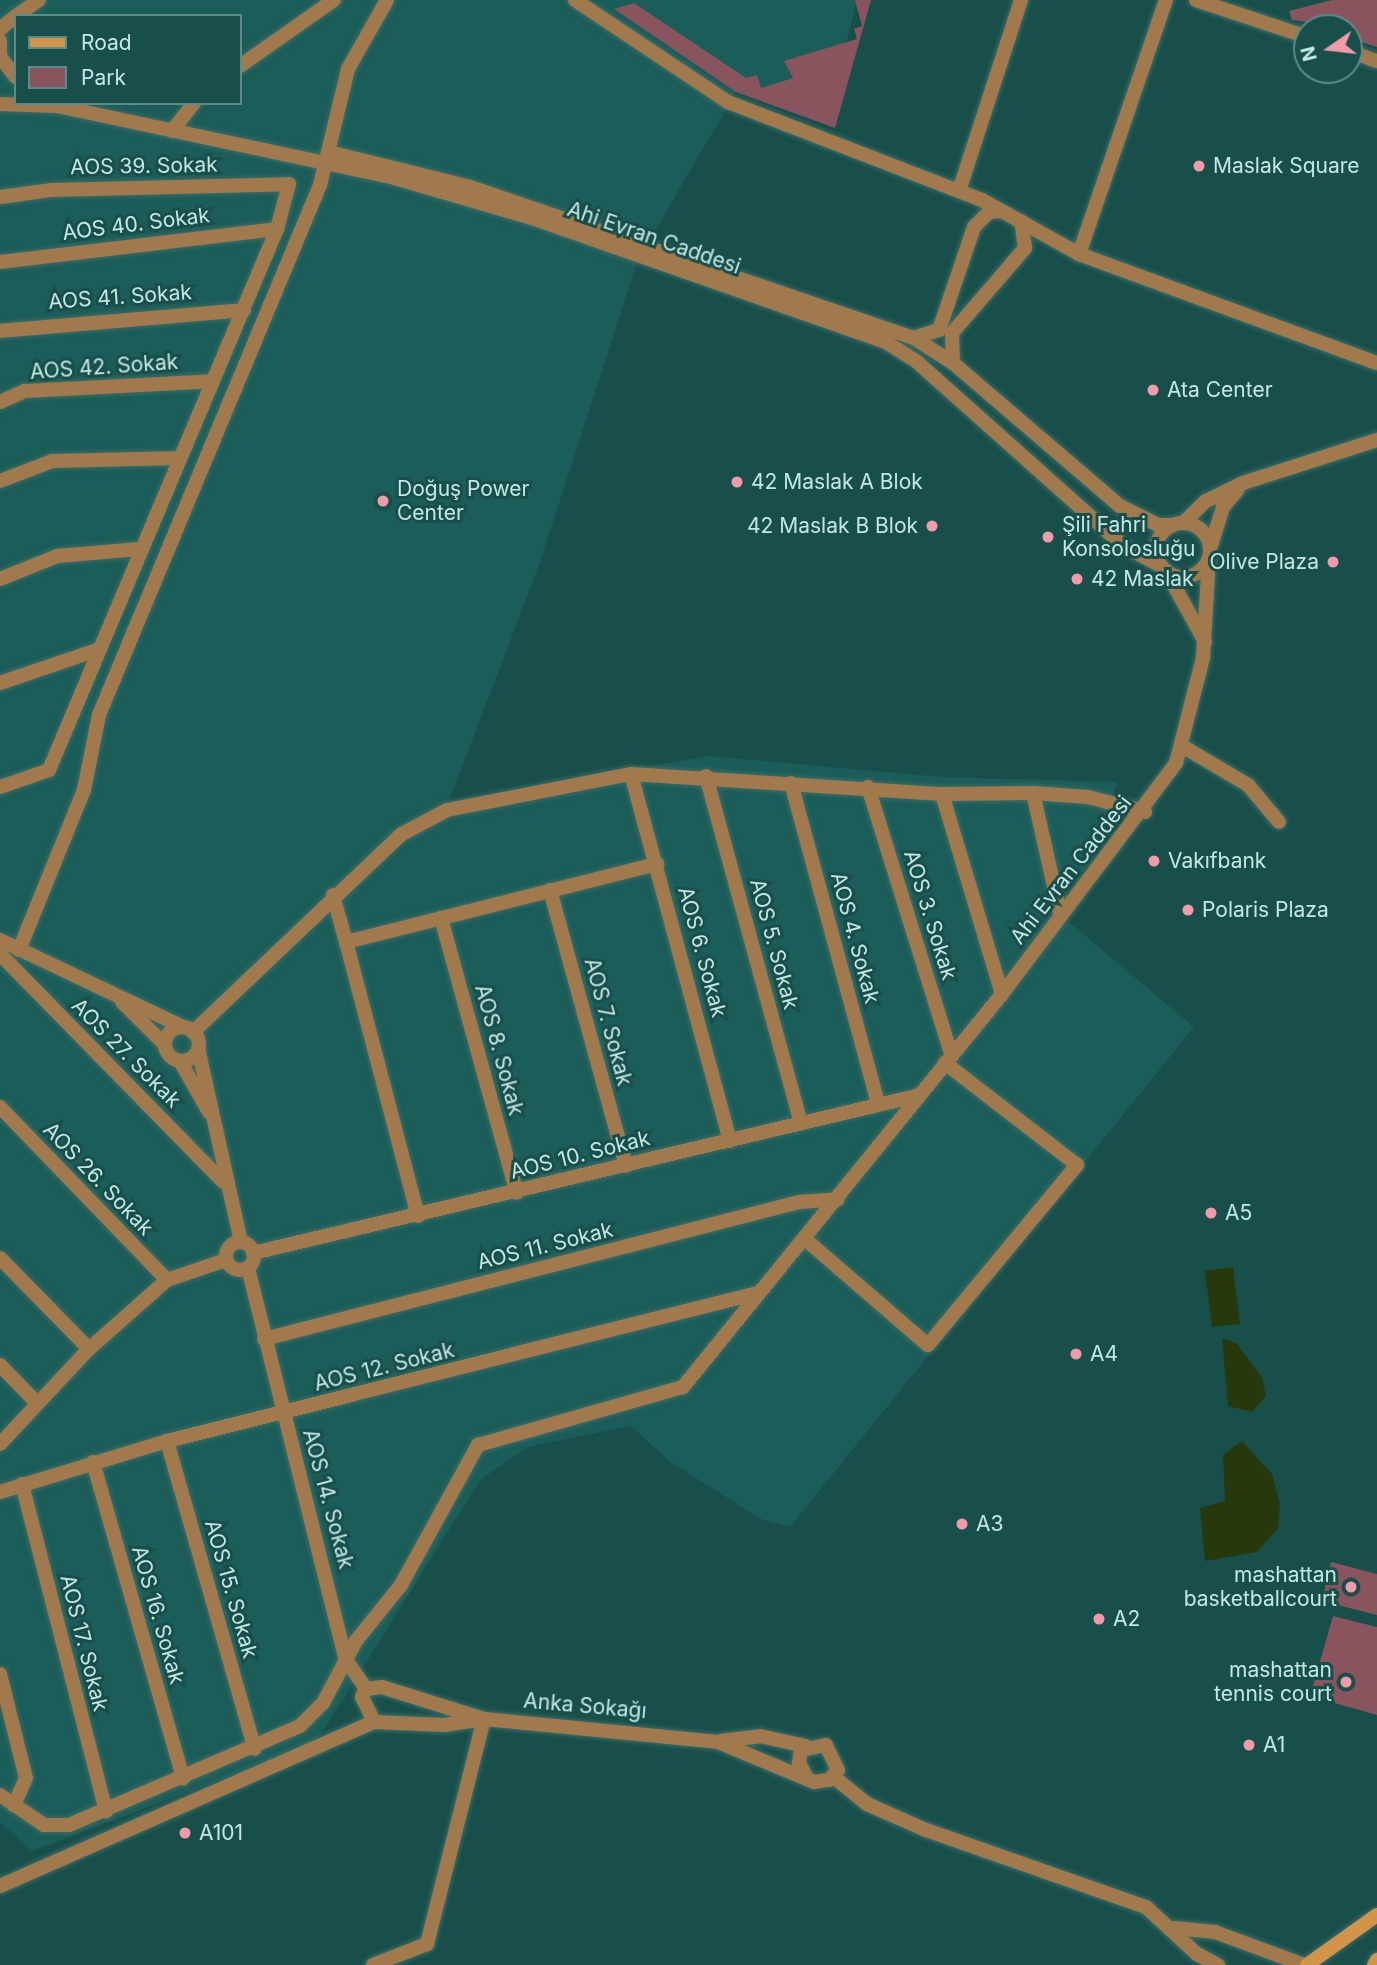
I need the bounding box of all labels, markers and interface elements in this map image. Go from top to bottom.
legend [14,14,242,105]
north arrow [1293,14,1363,84]
text: Road [81,30,132,55]
text: N [1296,44,1322,64]
text: Park [81,65,126,90]
street label: AOS 39. Sokak [70,152,218,180]
place label: Maslak Square [1213,153,1359,179]
marker: Maslak Square [1191,158,1207,174]
street label: Ahi Evran Caddesi [564,197,744,279]
street label: AOS 40. Sokak [61,202,211,246]
street label: AOS 41. Sokak [47,279,193,315]
street label: AOS 42. Sokak [29,349,179,385]
place label: Ata Center [1167,377,1273,403]
marker: Ata Center [1145,382,1161,398]
place label: 42 Maslak A Blok [751,469,923,495]
marker: 42 Maslak A Blok [729,474,745,490]
place label: Doğuş Power Center [397,476,530,526]
marker: Doğuş Power Center [375,493,391,509]
place label: Şili Fahri Konsolosluğu [1062,512,1196,562]
place label: 42 Maslak B Blok [747,513,918,539]
marker: 42 Maslak B Blok [924,518,940,534]
marker: Şili Fahri Konsolosluğu [1040,529,1056,545]
place label: Olive Plaza [1210,549,1319,575]
marker: Olive Plaza [1325,554,1341,570]
place label: 42 Maslak [1091,566,1194,592]
marker: 42 Maslak [1069,571,1085,587]
street label: Ahi Evran Caddesi [1005,791,1137,949]
street label: AOS 3. Sokak [898,847,962,983]
place label: Vakıfbank [1168,848,1266,874]
marker: Vakıfbank [1146,853,1162,869]
street label: AOS 4. Sokak [825,870,885,1006]
street label: AOS 5. Sokak [744,876,804,1012]
street label: AOS 6. Sokak [672,884,732,1020]
place label: Polaris Plaza [1202,897,1329,923]
marker: Polaris Plaza [1180,902,1196,918]
street label: AOS 7. Sokak [579,955,637,1089]
street label: AOS 8. Sokak [469,982,529,1118]
street label: AOS 27. Sokak [66,993,186,1113]
street label: AOS 26. Sokak [38,1117,158,1241]
street label: AOS 10. Sokak [507,1125,653,1185]
place label: A5 [1225,1200,1252,1226]
marker: A5 [1203,1205,1219,1221]
street label: AOS 11. Sokak [474,1217,616,1275]
street label: AOS 12. Sokak [311,1337,457,1397]
place label: A4 [1090,1341,1118,1367]
marker: A4 [1068,1346,1084,1362]
street label: AOS 14. Sokak [297,1426,359,1572]
place label: A3 [976,1511,1003,1537]
marker: A3 [954,1516,970,1532]
street label: AOS 15. Sokak [199,1517,263,1661]
street label: AOS 16. Sokak [126,1543,190,1687]
place label: mashattan basketballcourt [1184,1562,1337,1612]
street label: AOS 17. Sokak [55,1572,113,1714]
marker: mashattan basketballcourt [1343,1579,1359,1595]
place label: A2 [1113,1606,1140,1632]
marker: A2 [1091,1611,1107,1627]
place label: mashattan tennis court [1214,1657,1332,1707]
marker: mashattan tennis court [1338,1674,1354,1690]
street label: Anka Sokağı [522,1688,648,1724]
place label: A1 [1263,1732,1285,1758]
marker: A1 [1241,1737,1257,1753]
place label: A101 [199,1820,243,1846]
marker: A101 [177,1825,193,1841]

